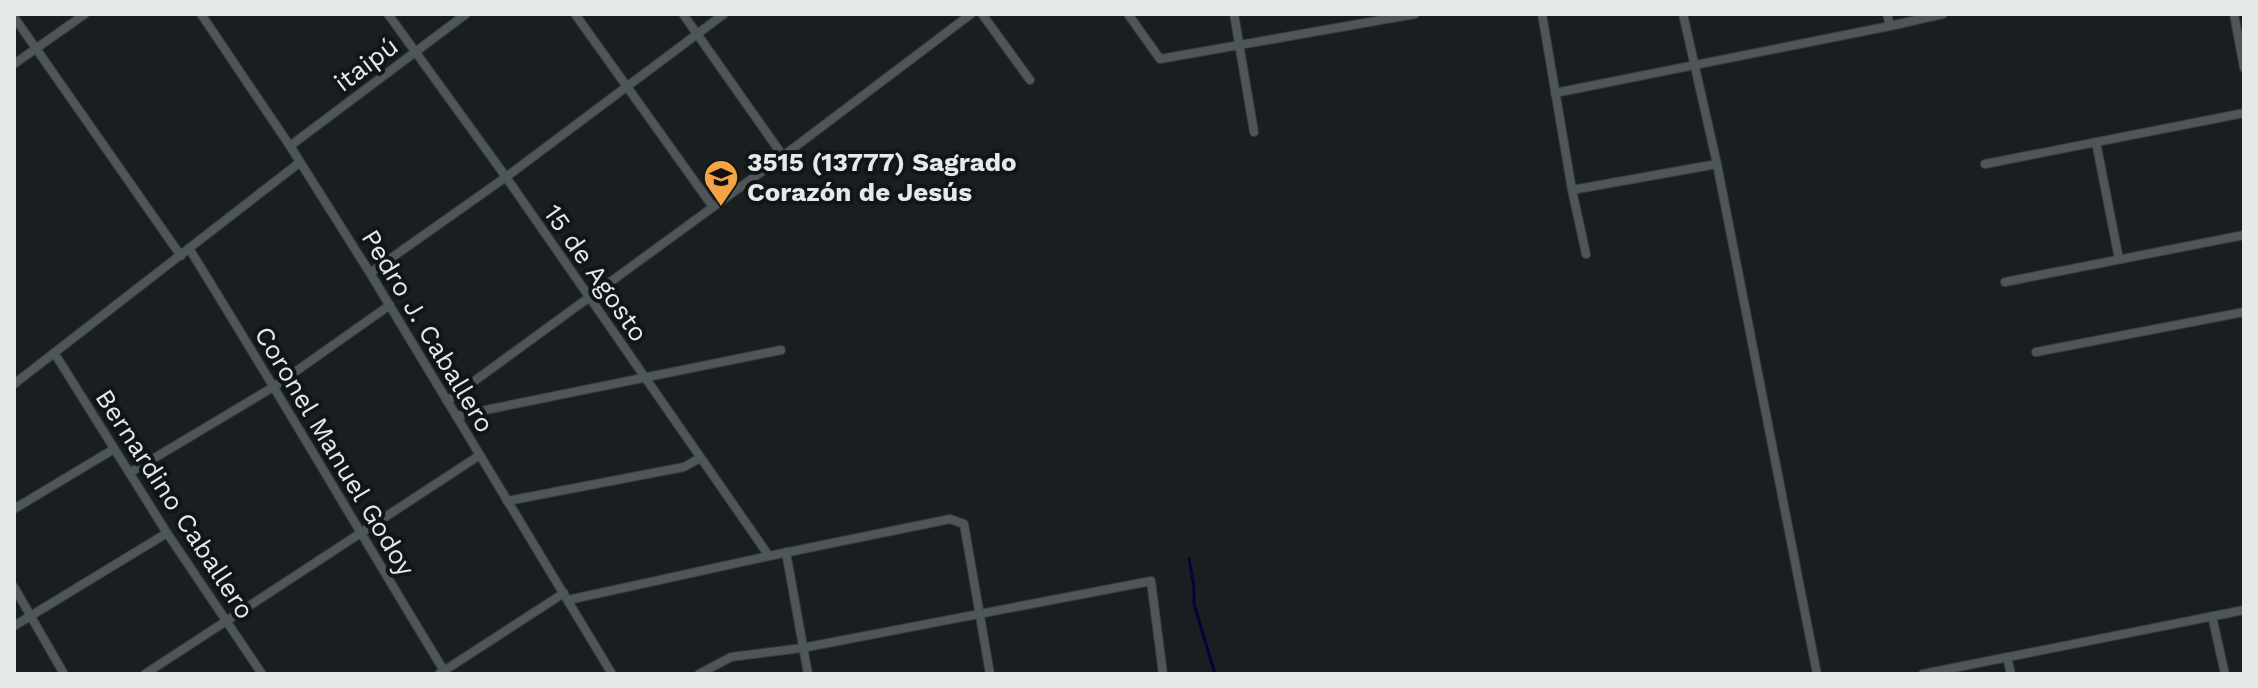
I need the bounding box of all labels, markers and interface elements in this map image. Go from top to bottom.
street label: itaipú [328,30,404,98]
place label: 3515 (13777) Sagrado Corazón de Jesús [747,147,1017,207]
school or university icon: 3515 (13777) Sagrado Corazón de Jesús [702,158,740,208]
street label: 15 de Agosto [538,199,654,347]
street label: Pedro J. Caballero [356,224,500,438]
street label: Coronel Manuel Godoy [249,321,422,582]
street label: Bernardino Caballero [90,384,260,624]

